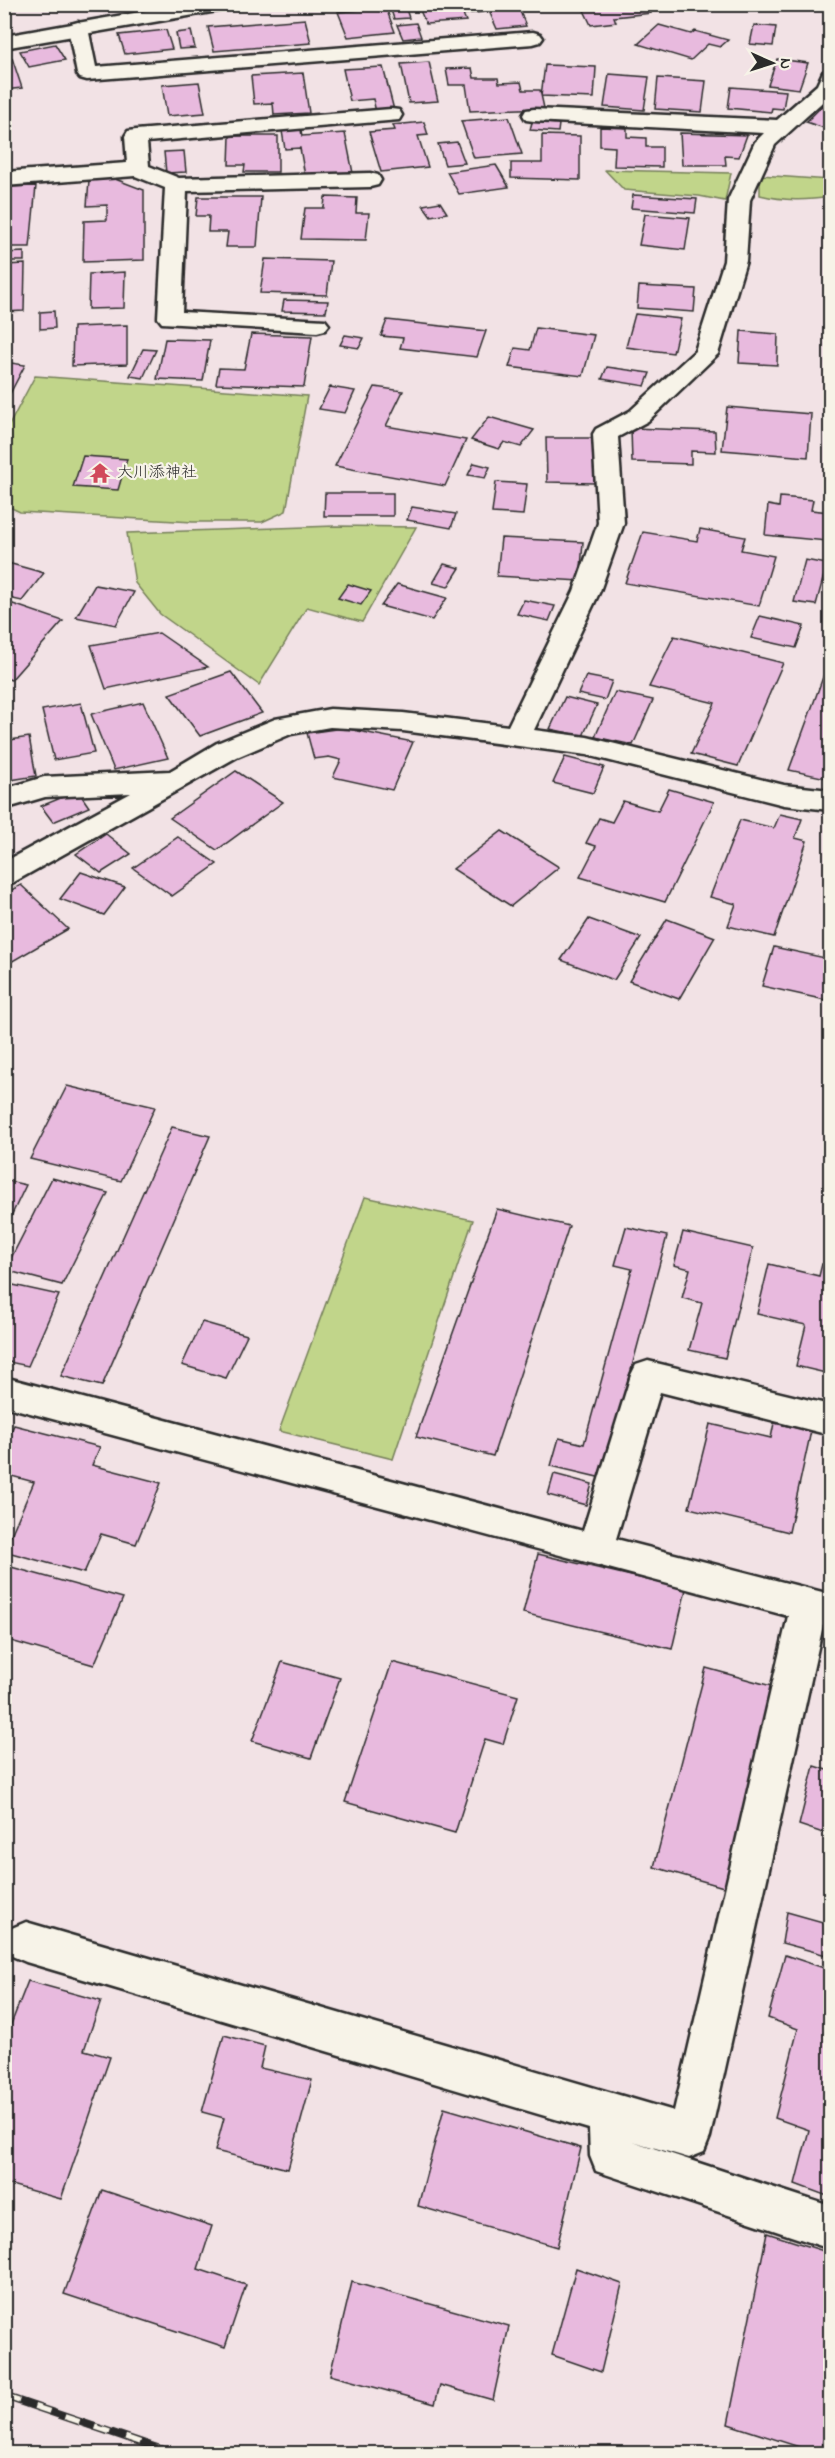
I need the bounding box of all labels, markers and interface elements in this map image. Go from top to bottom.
north arrow [742,33,802,93]
text: N [773,58,797,70]
temple icon: 大川添神社 [88,461,112,485]
place label: 大川添神社 [117,461,197,485]

